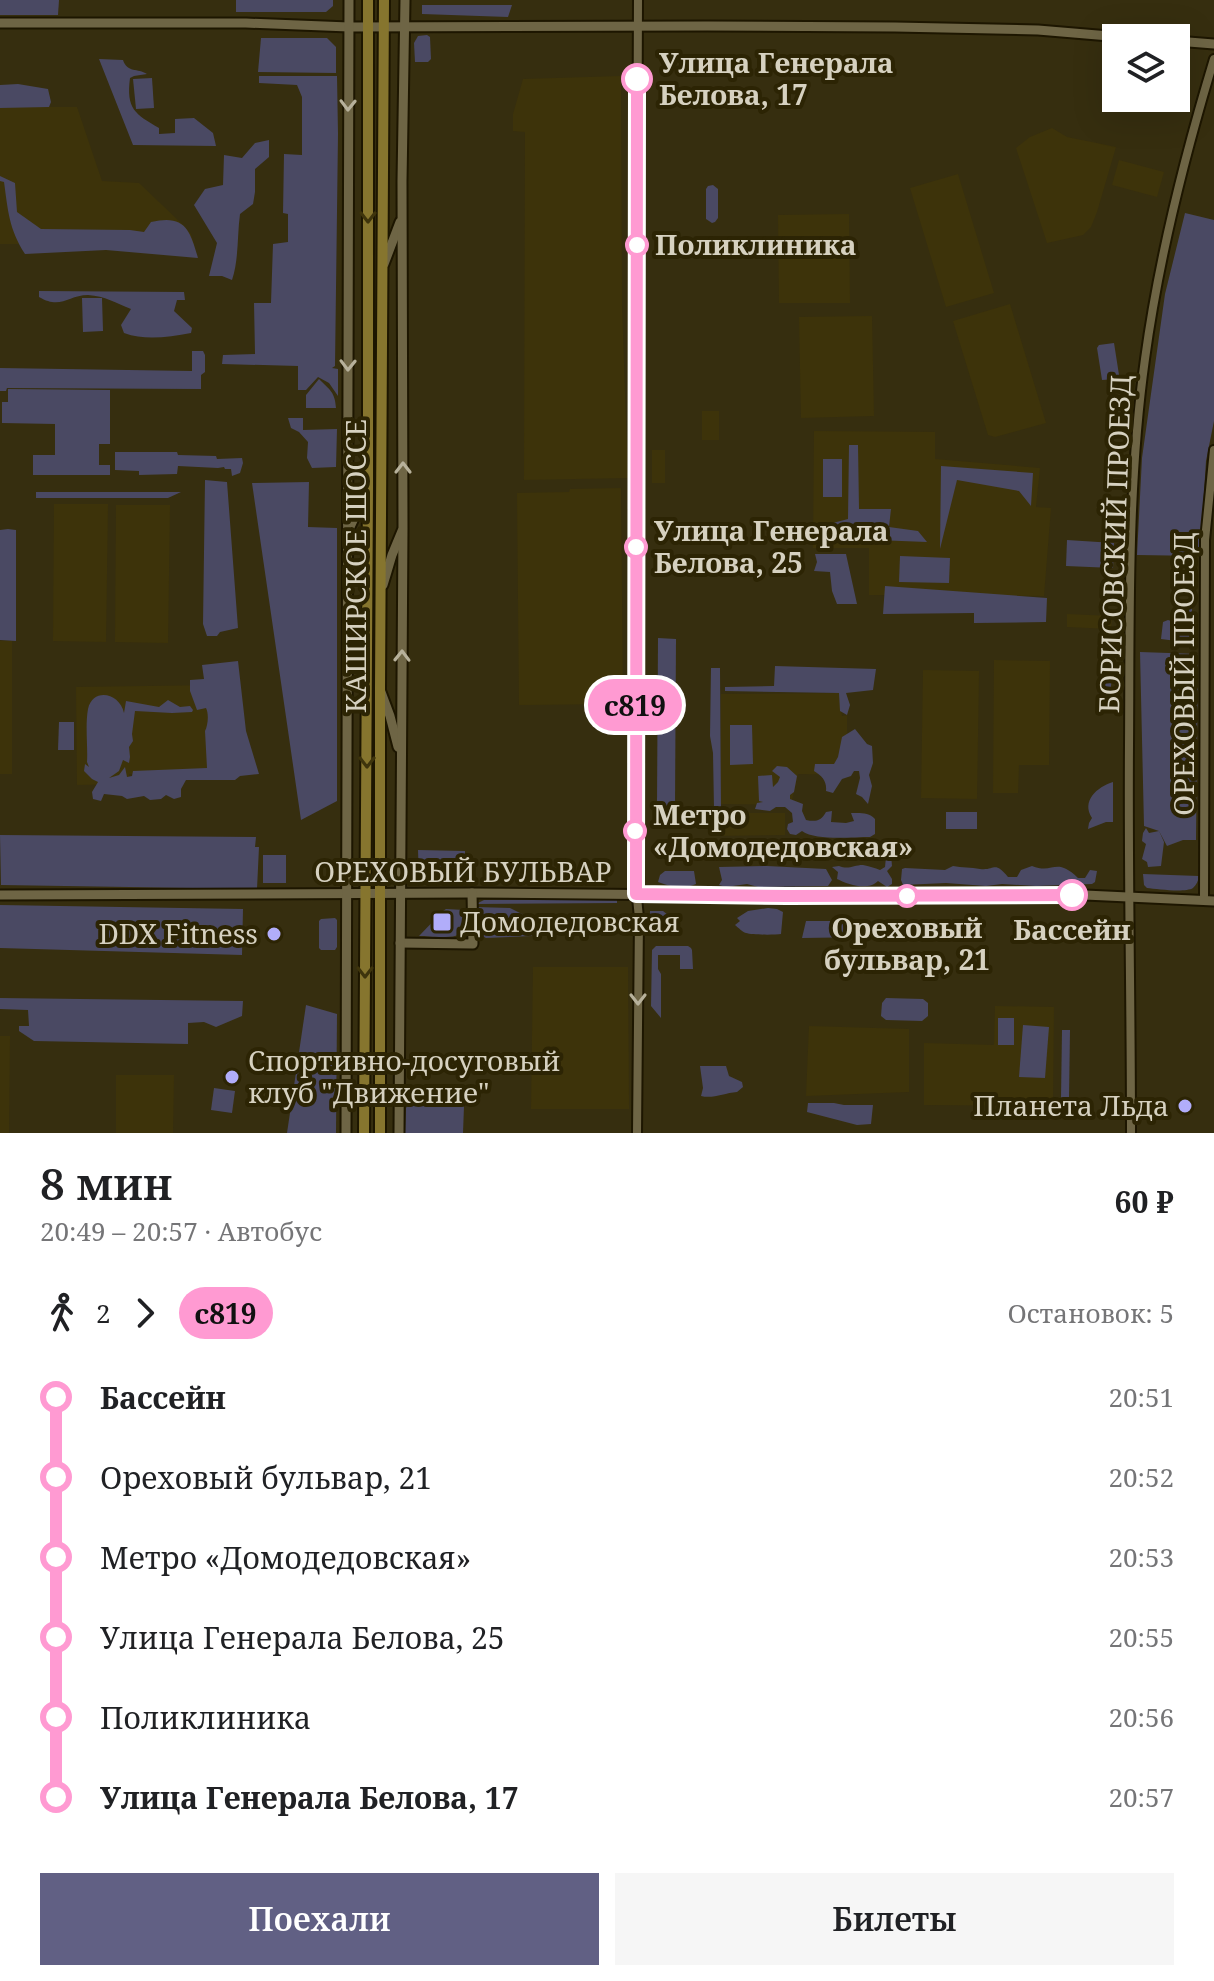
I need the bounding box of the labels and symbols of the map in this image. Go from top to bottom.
place label: Улица Генерала Белова, 17 [659,43,894,113]
marker: Улица Генерала Белова, 17 [622,64,652,94]
one-way arrow [340,99,357,112]
one-way arrow [359,211,377,224]
place label: Поликлиника [655,225,857,263]
marker: Поликлиника [626,234,648,256]
one-way arrow [339,359,357,372]
street label: БОРИСОВСКИЙ ПРОЕЗД [1089,374,1139,714]
street label: КАШИРСКОЕ ШОССЕ [336,419,374,713]
one-way arrow [394,461,412,474]
place label: Улица Генерала Белова, 25 [654,511,889,581]
street label: ОРЕХОВЫЙ ПРОЕЗД [1164,532,1202,816]
marker: Улица Генерала Белова, 25 [625,536,647,558]
one-way arrow [393,649,411,662]
line badge: с819 [579,679,691,731]
one-way arrow [358,756,376,769]
place label: Метро «Домодедовская» [653,795,913,865]
marker: Метро «Домодедовская» [624,820,646,842]
street label: ОРЕХОВЫЙ БУЛЬВАР [314,852,612,890]
marker: Бассейн [1057,880,1087,910]
marker: Ореховый бульвар, 21 [896,885,918,907]
place label: Домодедовская [460,902,680,940]
place label: Ореховый бульвар, 21 [824,908,990,978]
place label: Бассейн [1013,910,1131,948]
marker: Домодедовская [431,911,453,933]
place label: DDX Fitness [98,914,258,952]
marker: DDX Fitness [265,925,283,943]
one-way arrow [357,966,374,979]
one-way arrow [629,993,647,1006]
place label: Спортивно-досуговый клуб "Движение" [248,1041,561,1111]
marker: Спортивно-досуговый клуб "Движение" [223,1068,241,1086]
place label: Планета Льда [973,1086,1169,1124]
marker: Планета Льда [1176,1097,1194,1115]

